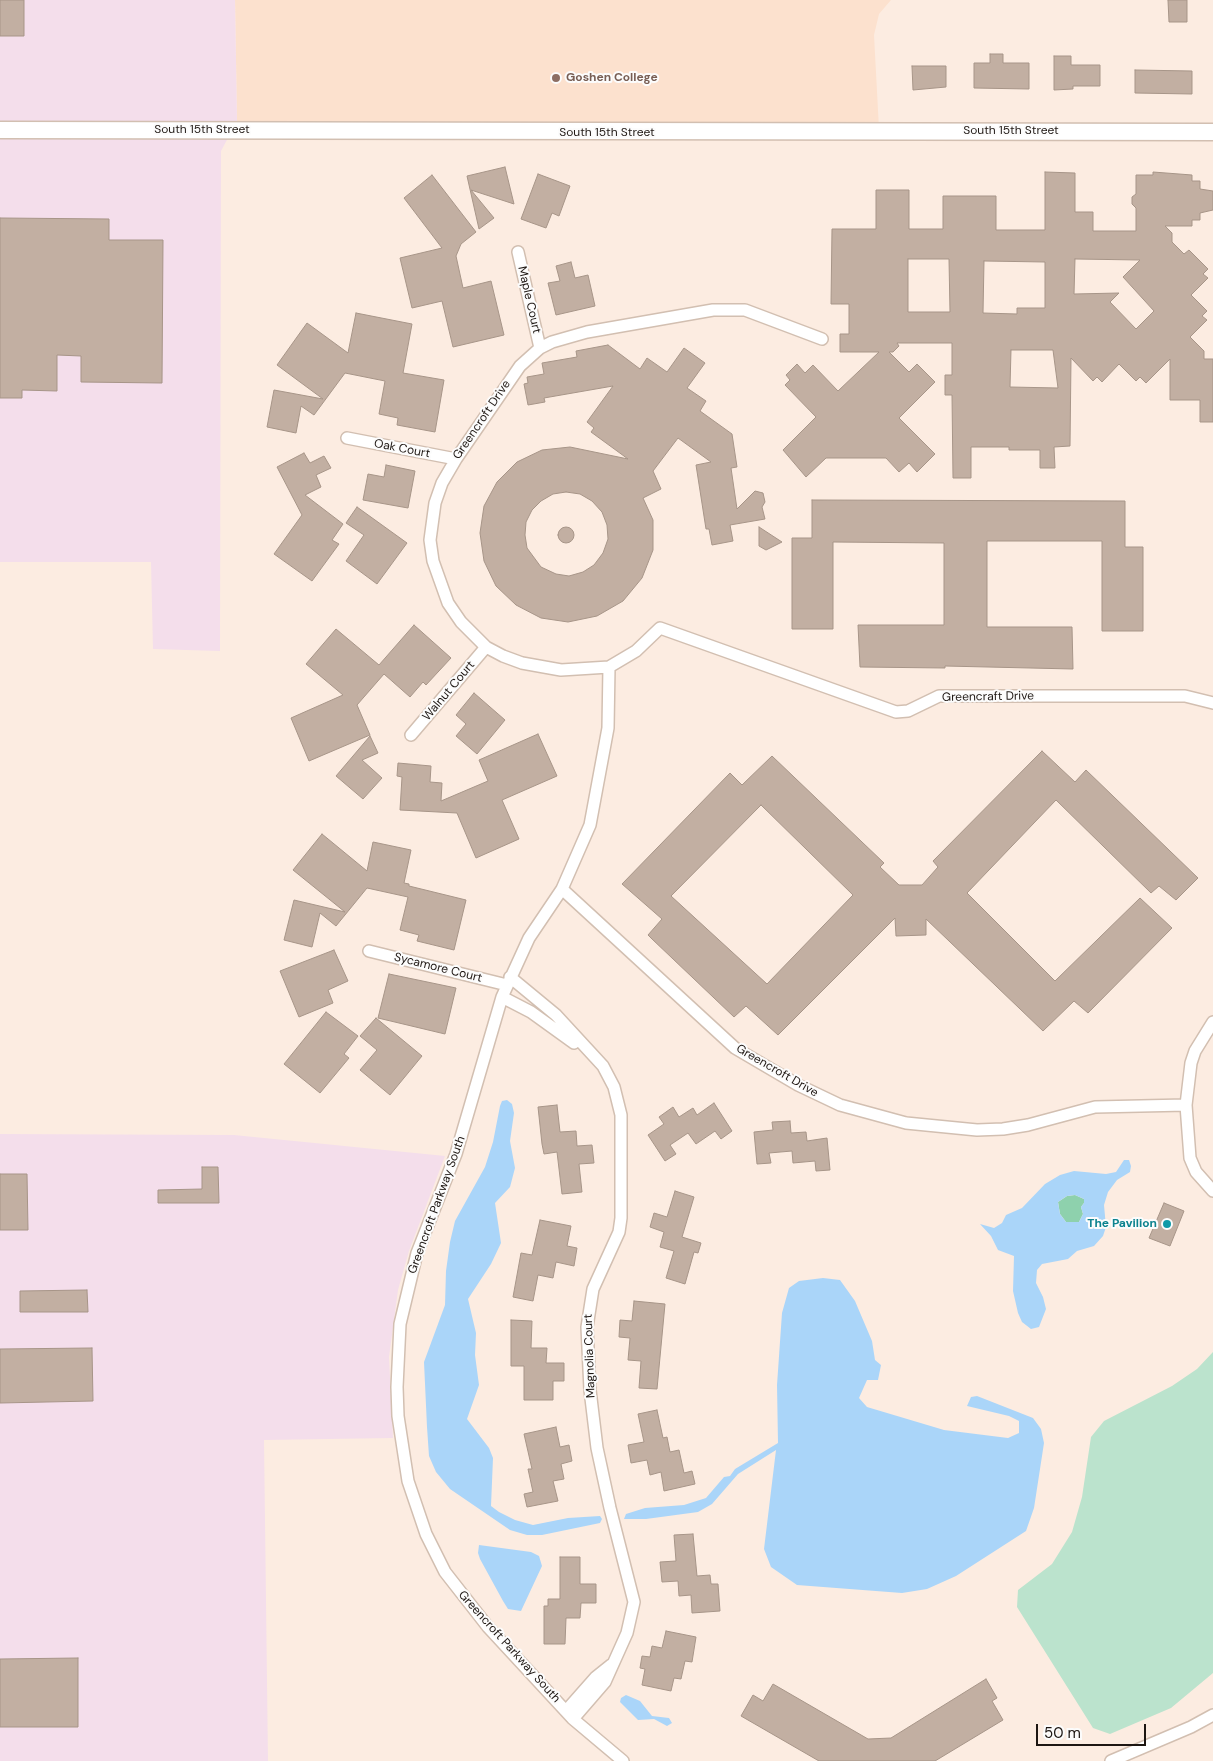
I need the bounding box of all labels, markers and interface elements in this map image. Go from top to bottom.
place label: Goshen College [566,71,658,85]
marker: Goshen College [550,72,562,84]
street label: South 15th Street [154,123,250,137]
street label: South 15th Street [963,124,1059,138]
street label: South 15th Street [559,126,655,140]
street label: Maple Court [514,265,544,335]
street label: Greencroft Drive [450,378,514,462]
street label: Oak Court [373,437,431,461]
street label: Walnut Court [420,658,478,724]
street label: Greencraft Drive [942,689,1034,705]
street label: Sycamore Court [392,950,484,986]
street label: Greencroft Drive [733,1042,821,1100]
street label: Greencroft Parkway South [405,1134,469,1276]
place label: The Pavilion [1087,1217,1157,1231]
marker: The Pavilion [1161,1218,1173,1230]
street label: Magnolia Court [581,1314,599,1398]
street label: Greencroft Parkway South [455,1588,563,1706]
scale bar [1038,1714,1148,1746]
text: 50 m [1044,1723,1081,1743]

